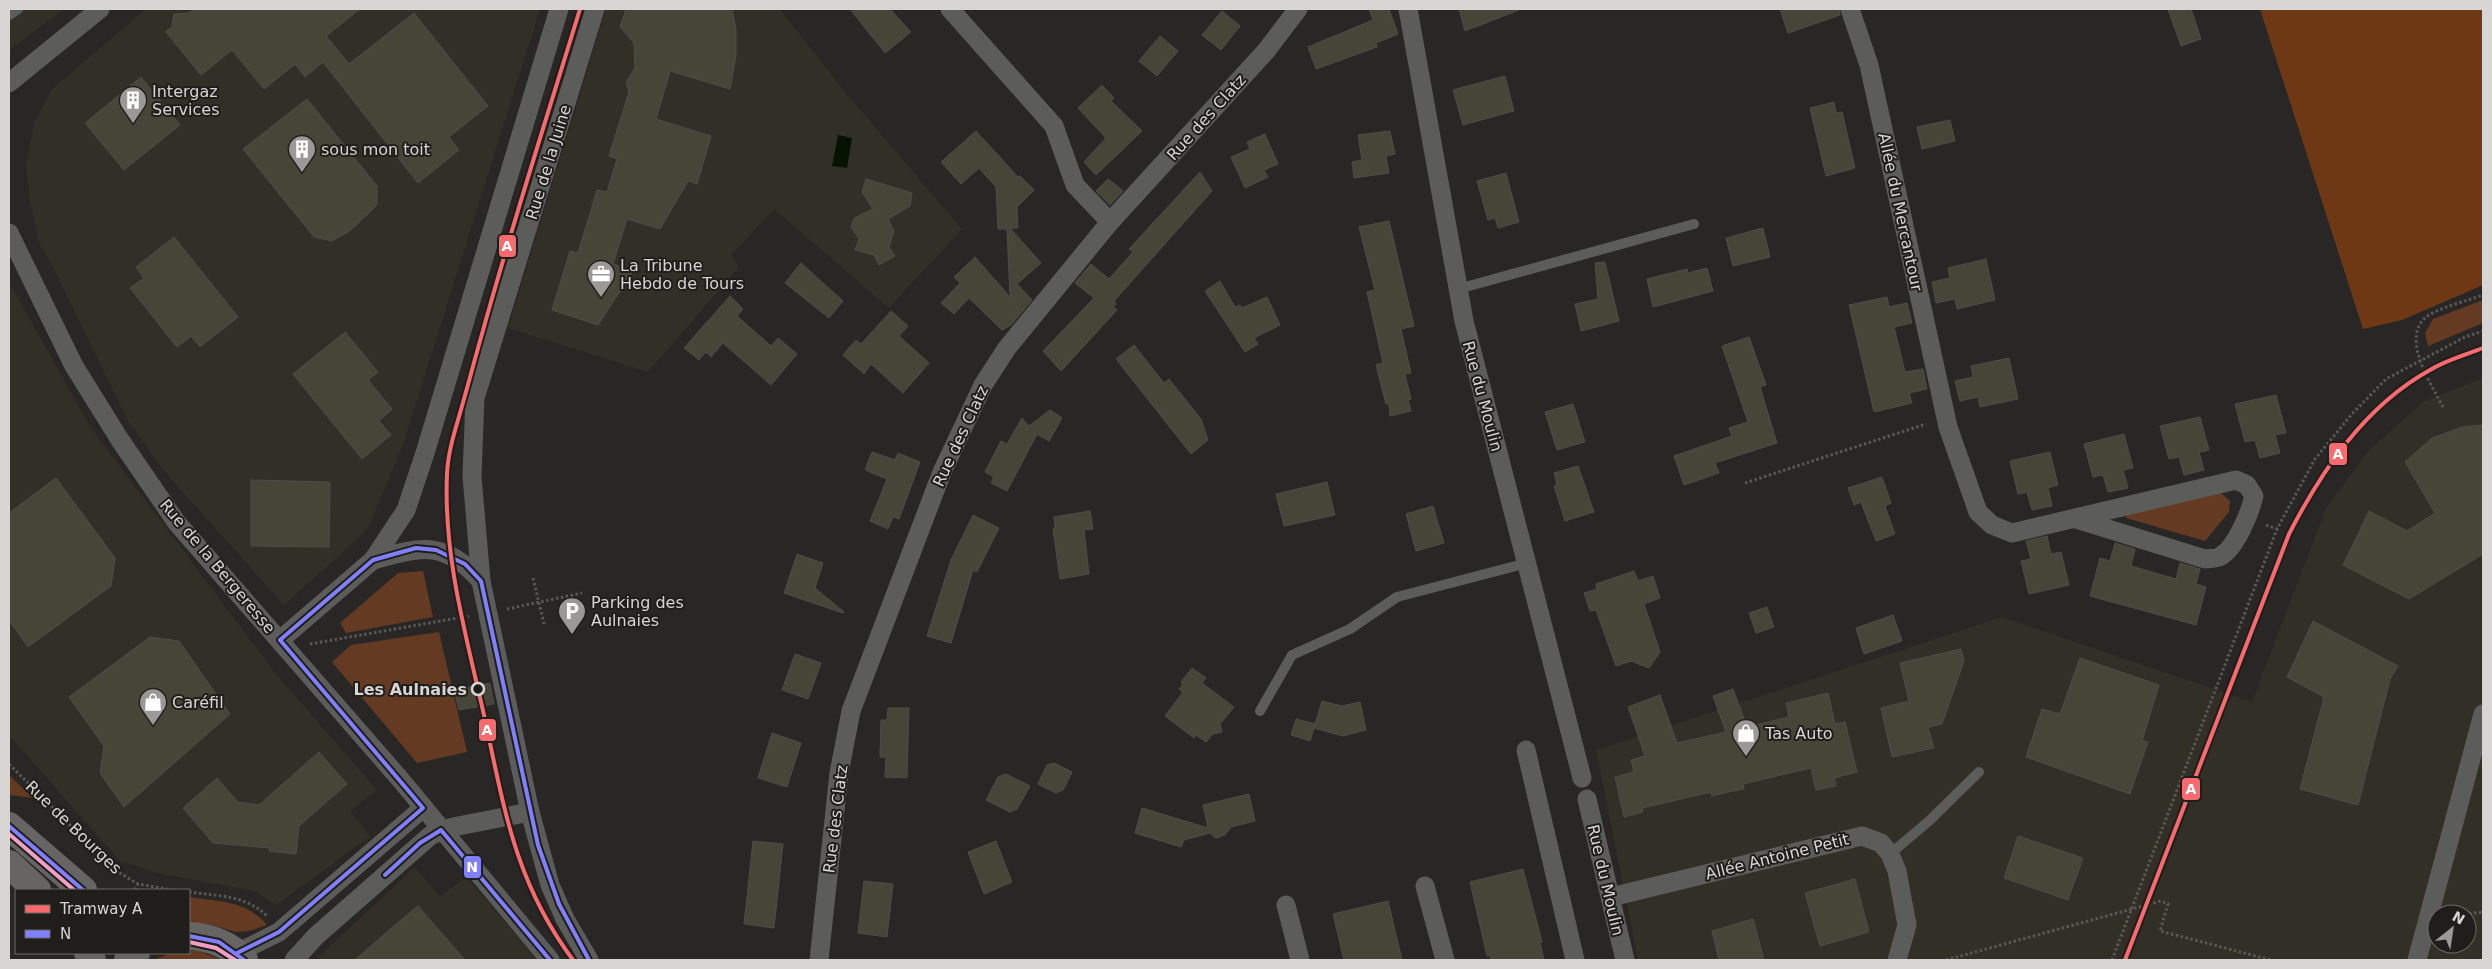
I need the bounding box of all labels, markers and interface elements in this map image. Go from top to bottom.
street label: Rue des Clatz [1163,70,1250,164]
place label: Intergaz Services [152,82,219,119]
building icon: Intergaz Services [118,85,148,124]
street label: Rue de la Juine [522,102,575,222]
street label: Allée du Mercantour [1874,131,1927,293]
building icon: sous mon toit [287,134,317,173]
place label: sous mon toit [321,140,430,159]
line badge: A [498,234,517,258]
text: A [502,238,513,254]
place label: La Tribune Hebdo de Tours [620,256,744,293]
office icon: La Tribune Hebdo de Tours [586,259,616,298]
street label: Rue du Moulin [1459,339,1506,453]
street label: Rue des Clatz [929,383,992,490]
line badge: A [2328,442,2348,466]
text: A [2333,446,2344,462]
street label: Rue de la Bergeresse [156,495,279,637]
place label: Parking des Aulnaies [591,593,684,630]
parking icon: Parking des Aulnaies [557,596,587,635]
place label: Les Aulnaies [354,680,467,699]
marker: Les Aulnaies [471,682,485,696]
shop icon: Caréfil [138,687,168,726]
place label: Caréfil [172,693,224,712]
line badge: A [478,718,497,742]
shop icon: Tas Auto [1731,718,1761,757]
text: A [482,722,493,738]
place label: Tas Auto [1764,724,1833,743]
street label: Rue des Clatz [819,764,852,874]
street label: Rue de Bourges [22,777,126,878]
line badge: A [2181,777,2201,801]
text: A [2186,781,2197,797]
street label: Rue du Moulin [1583,823,1628,938]
street label: Allée Antoine Petit [1703,829,1851,884]
line badge: N [463,855,482,879]
text: N [466,859,478,875]
legend [15,889,190,954]
text: Tramway A [59,900,143,918]
north arrow [2427,904,2477,954]
text: N [2449,908,2468,928]
text: N [60,925,71,943]

